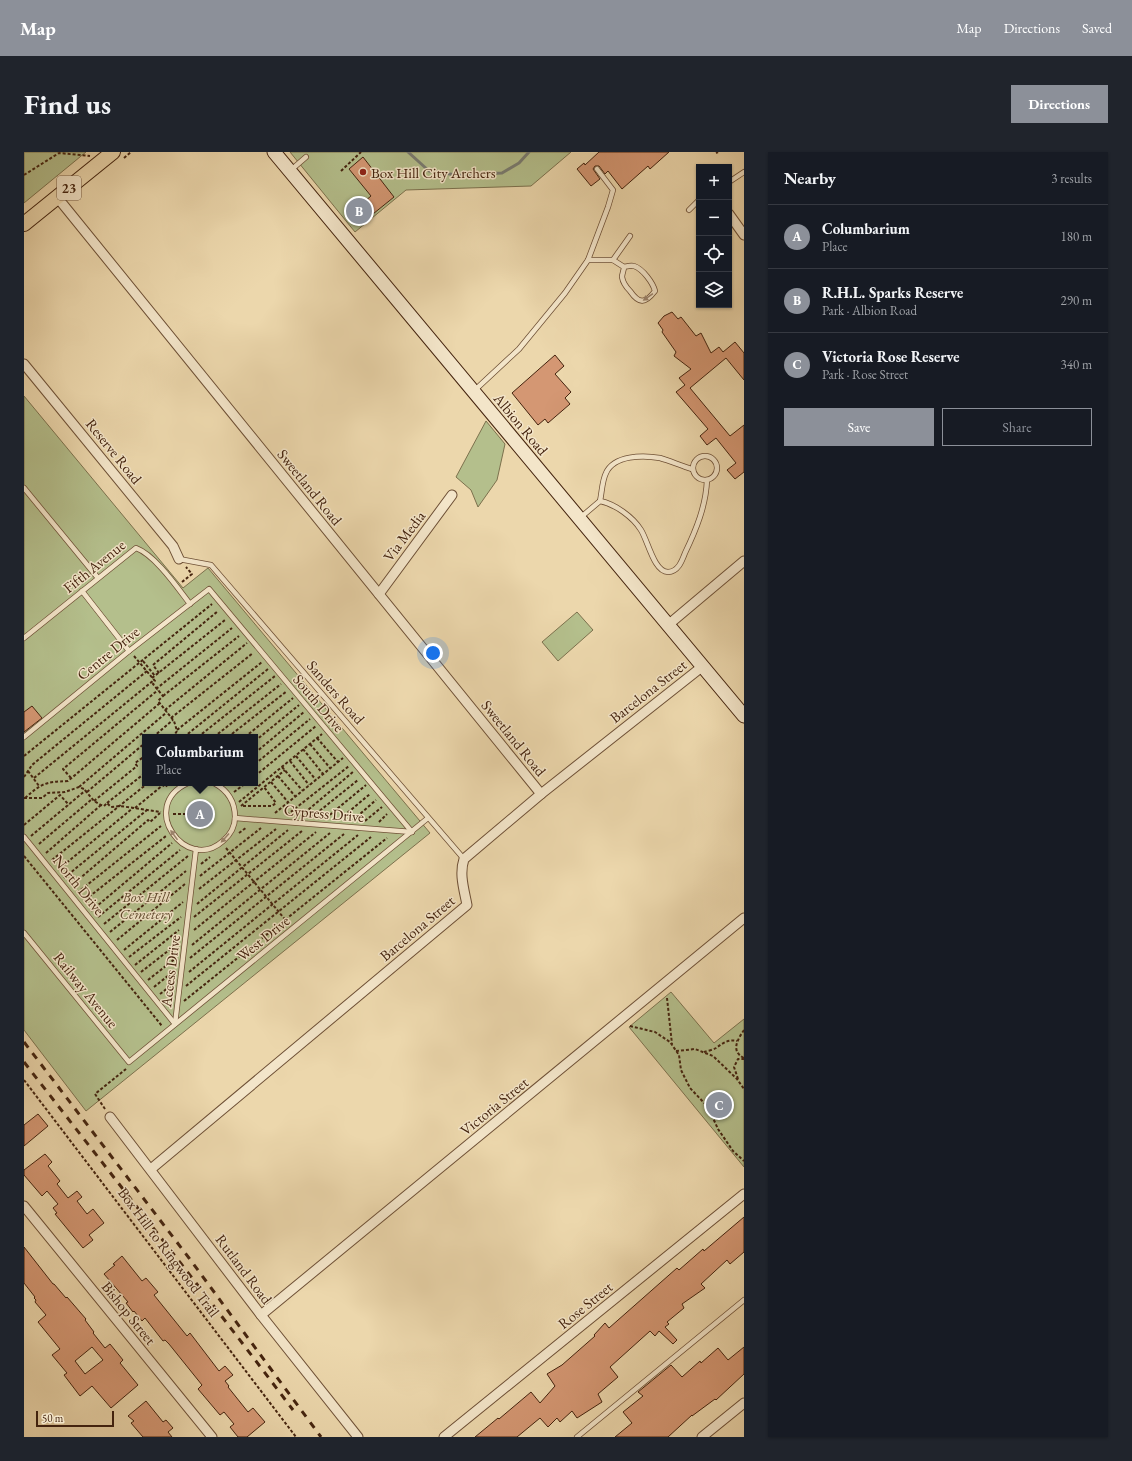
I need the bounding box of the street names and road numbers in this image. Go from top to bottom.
road number: 23 [57,176,81,200]
street label: Albion Road [489,388,553,459]
street label: Reserve Road [82,414,146,488]
street label: Sweetland Road [273,445,347,529]
street label: Via Media [379,507,429,565]
street label: Fifth Avenue [59,535,129,597]
street label: Centre Drive [73,622,143,684]
street label: Barcelona Street [606,655,690,727]
street label: Sanders Road [303,656,369,728]
street label: South Drive [289,670,349,736]
street label: Sweetland Road [477,696,551,780]
street label: Cypress Drive [283,800,365,826]
street label: North Drive [49,851,109,919]
street label: Barcelona Street [376,891,459,965]
street label: West Drive [233,911,293,965]
street label: Access Drive [156,934,184,1009]
street label: Railway Avenue [50,948,123,1032]
street label: Victoria Street [456,1073,532,1139]
street label: Box Hill to Ringwood Trail [114,1183,224,1321]
street label: Rutland Road [211,1230,277,1308]
street label: Bishop Street [98,1277,161,1349]
street label: Rose Street [554,1277,616,1333]

